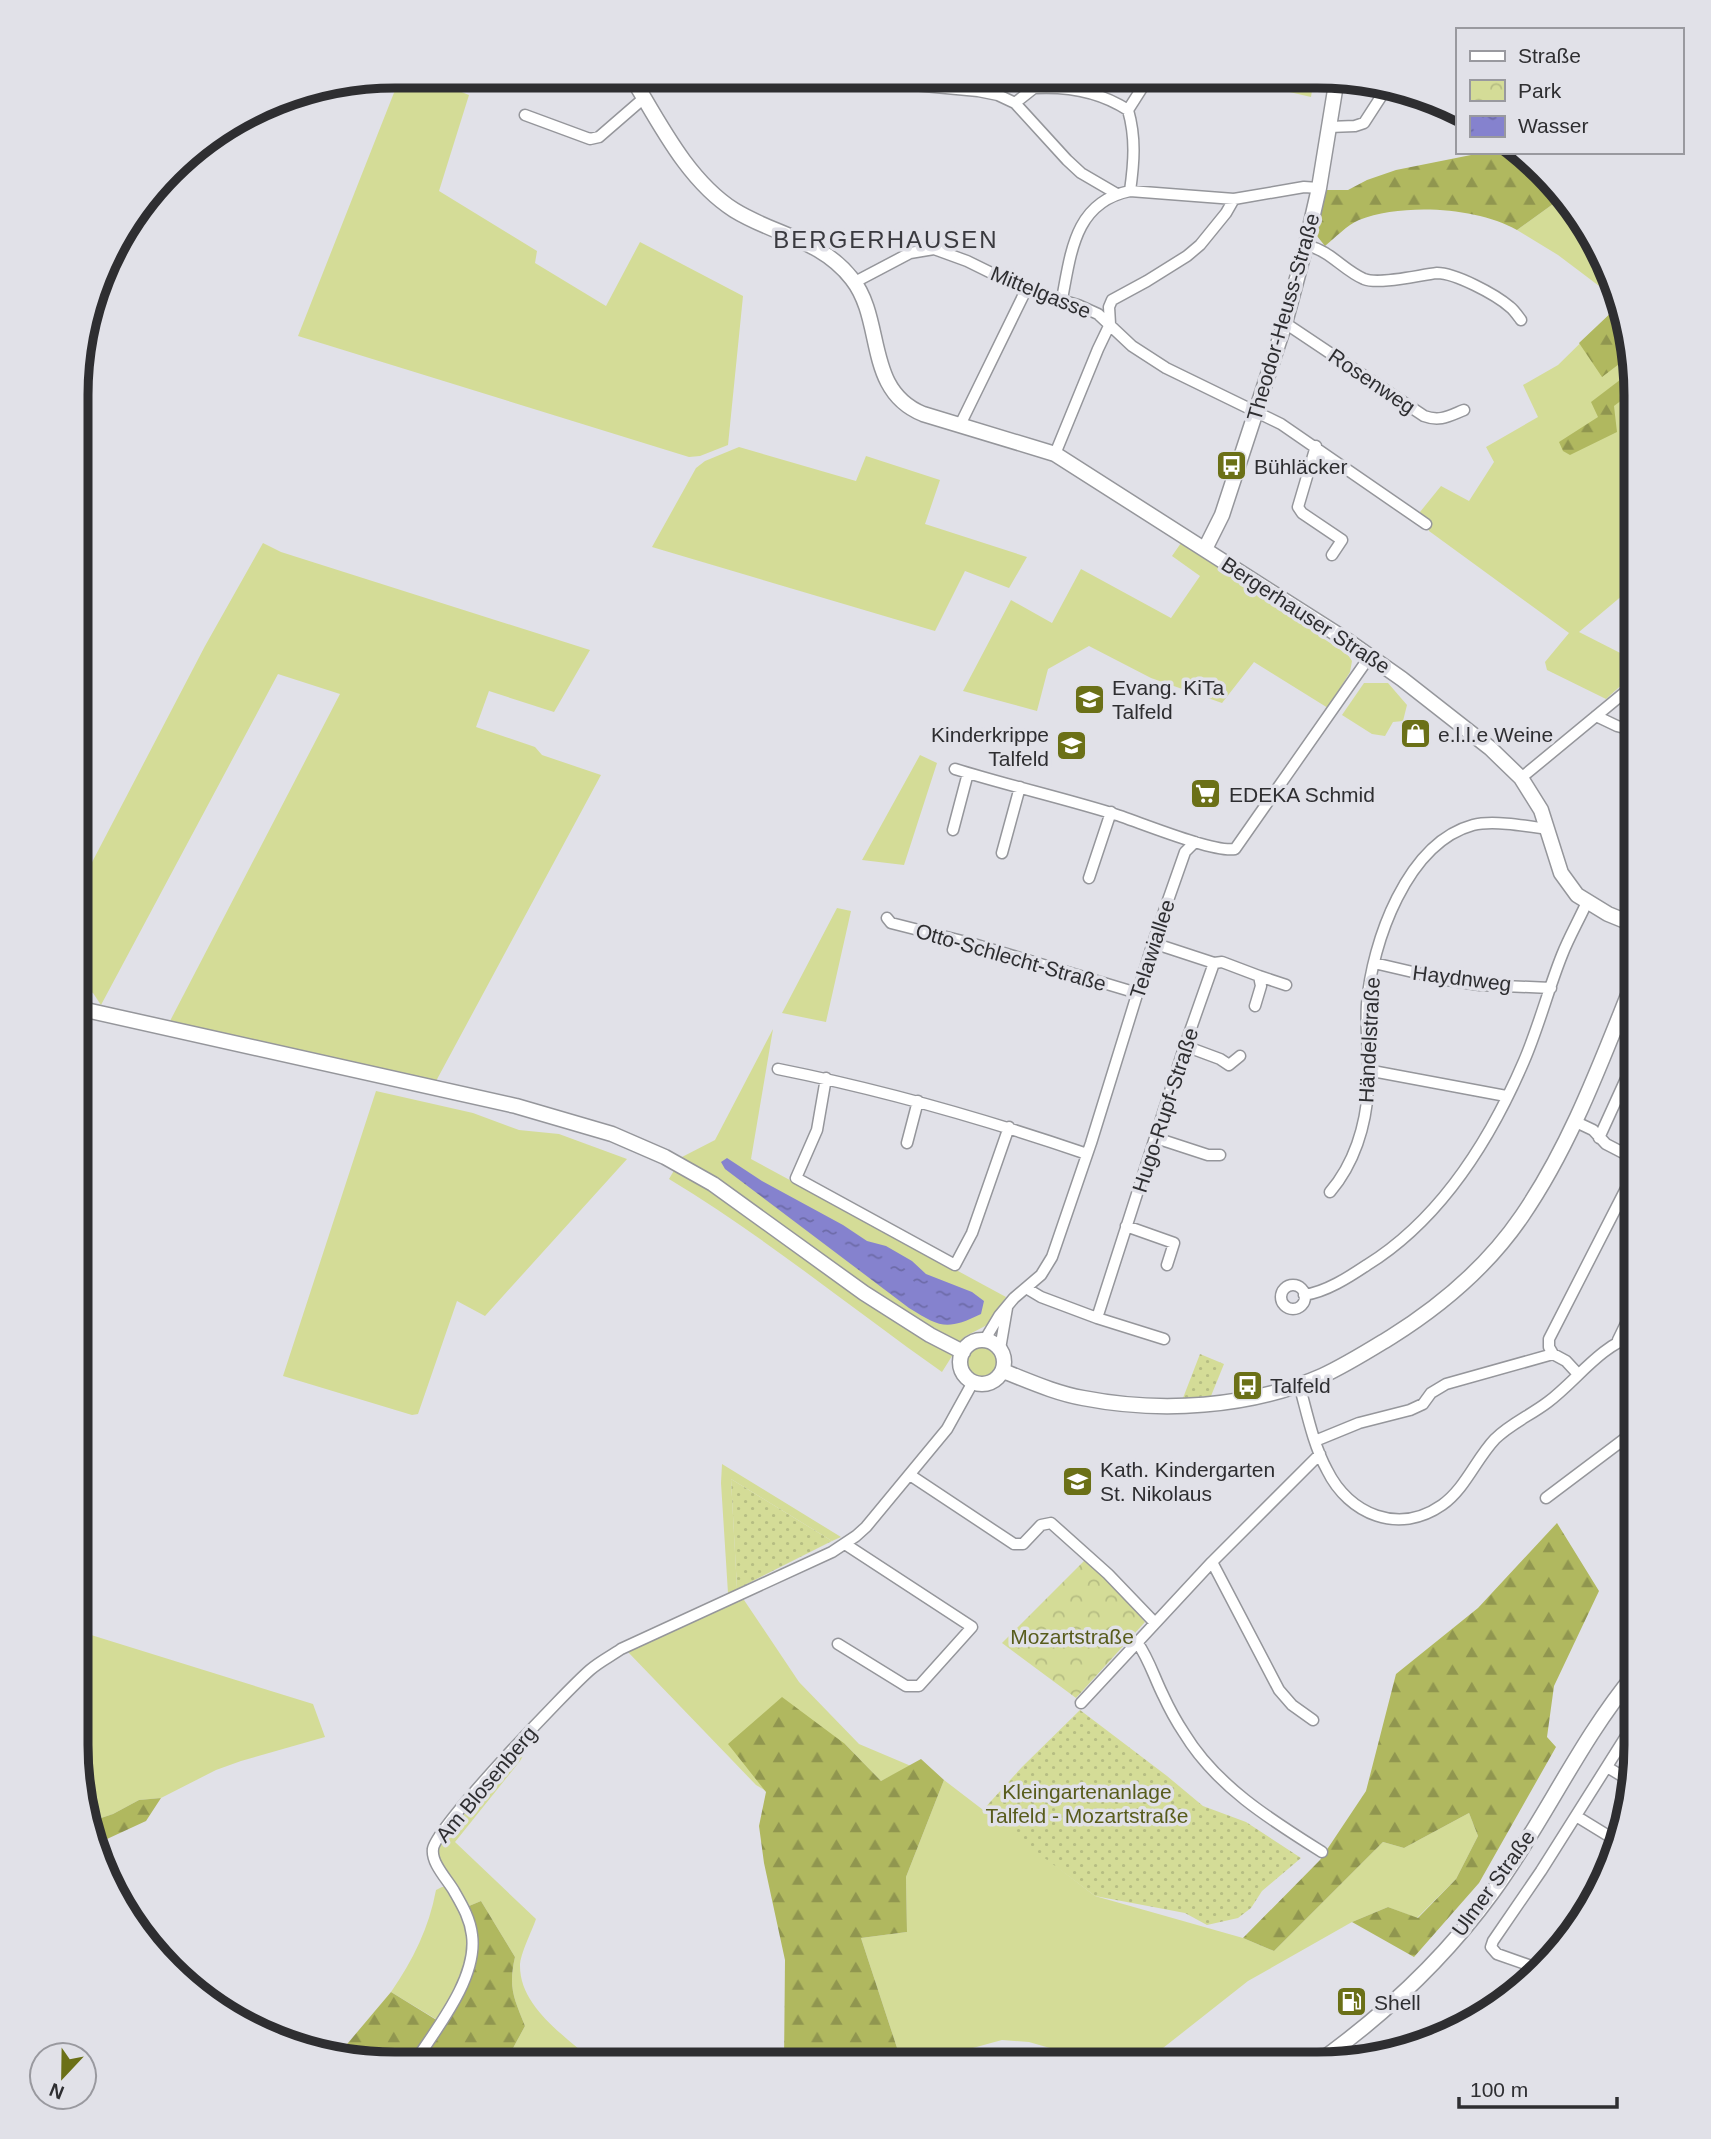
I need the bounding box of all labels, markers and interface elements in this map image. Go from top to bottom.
legend [1456,28,1683,154]
text: Straße [1518,44,1581,67]
text: Park [1518,79,1562,102]
text: Wasser [1518,114,1588,137]
street label: Theodor-Heuss-Straße [1242,211,1324,423]
district label: BERGERHAUSEN [773,226,999,253]
street label: Mittelgasse [987,261,1095,323]
street label: Rosenweg [1324,344,1420,418]
bus stop icon: Bühläcker [1214,449,1248,483]
place label: Bühläcker [1254,455,1347,478]
street label: Bergerhauser Straße [1218,552,1394,678]
place label: Evang. KiTa Talfeld [1112,676,1224,723]
school or university icon: Evang. KiTa Talfeld [1072,682,1106,716]
shop icon: e.l.l.e Weine [1398,717,1432,751]
place label: Kinderkrippe Talfeld [931,723,1049,770]
place label: e.l.l.e Weine [1438,723,1553,746]
school or university icon: Kinderkrippe Talfeld [1055,729,1089,763]
supermarket icon: EDEKA Schmid [1189,777,1223,811]
place label: EDEKA Schmid [1229,783,1375,806]
street label: Telawiallee [1125,897,1179,1001]
street label: Otto-Schlecht-Straße [913,919,1109,995]
street label: Haydnweg [1411,961,1513,995]
street label: Händelstraße [1354,976,1384,1104]
street label: Hugo-Rupf-Straße [1128,1025,1202,1195]
bus stop icon: Talfeld [1230,1368,1264,1402]
place label: Talfeld [1270,1374,1331,1397]
place label: Kath. Kindergarten St. Nikolaus [1100,1458,1275,1505]
school or university icon: Kath. Kindergarten St. Nikolaus [1060,1464,1094,1498]
park label: Mozartstraße [1010,1625,1134,1648]
street label: Am Blosenberg [431,1722,541,1846]
park label: Kleingartenanlage Talfeld - Mozartstraße [985,1780,1189,1827]
street label: Ulmer Straße [1447,1826,1539,1940]
fuel station icon: Shell [1334,1985,1368,2019]
place label: Shell [1374,1991,1421,2014]
north arrow [28,2041,98,2111]
scale bar [1459,2066,1616,2110]
text: 100 m [1470,2078,1528,2101]
text: N [47,2079,67,2104]

